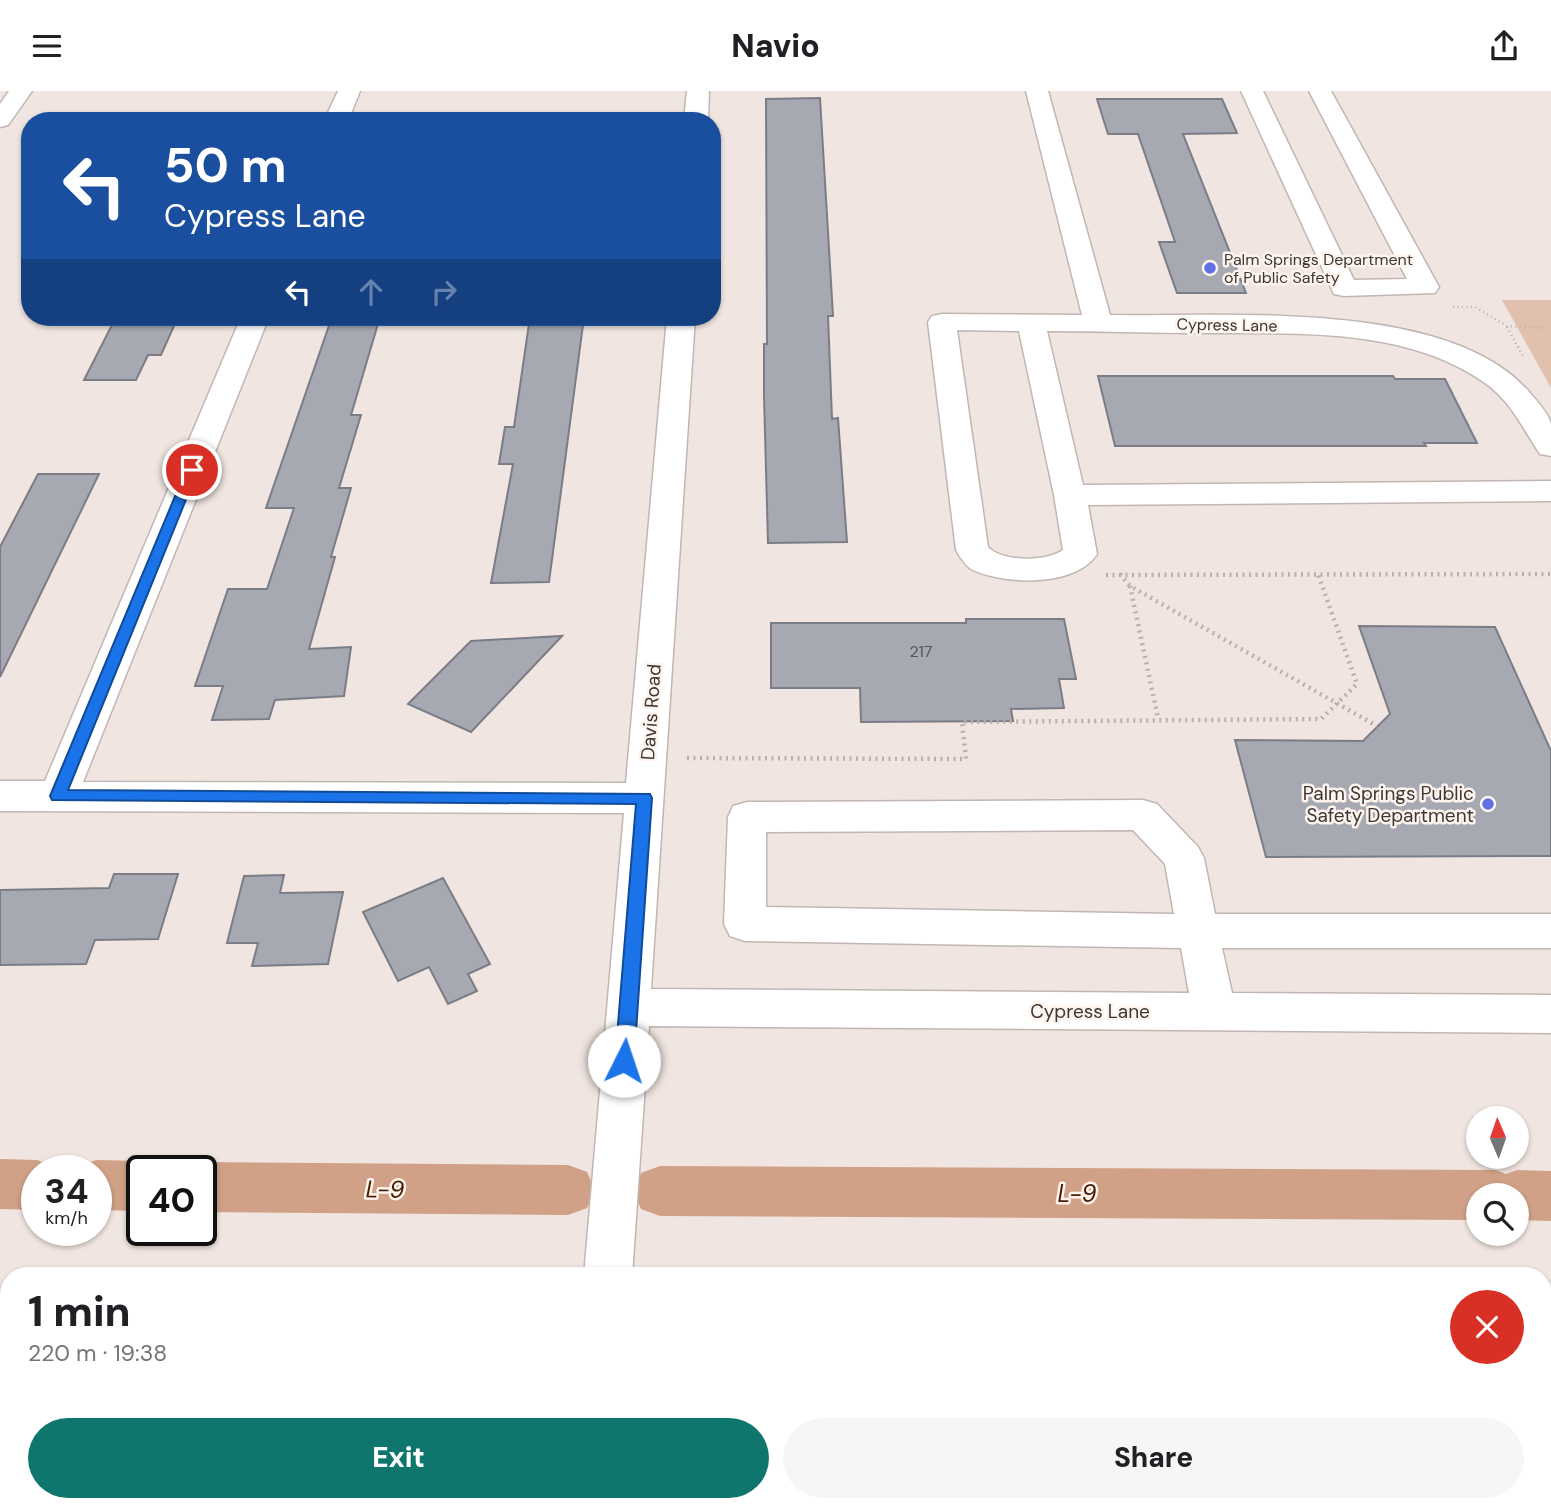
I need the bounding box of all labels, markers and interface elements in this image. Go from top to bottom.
text: Navio [731,25,820,67]
icon: menu [28,27,66,65]
icon: share [1485,27,1523,65]
text: 50 m [164,133,287,197]
icon: left [49,140,140,231]
text: Cypress Lane [164,195,366,237]
place label: Palm Springs Department of Public Safety [1224,249,1413,288]
marker: Palm Springs Department of Public Safety [1202,260,1218,276]
icon: left [279,273,317,311]
icon: ahead [352,273,390,311]
icon: right [425,273,463,311]
street label: Cypress Lane [1176,314,1278,336]
pin [162,440,222,500]
icon: arrive [173,451,211,489]
house number: 217 [910,641,932,662]
street label: Davis Road [635,663,667,761]
place label: Palm Springs Public Safety Department [1303,781,1474,828]
marker: Palm Springs Public Safety Department [1480,796,1496,812]
street label: Cypress Lane [1030,999,1150,1024]
position arrow [587,1024,661,1098]
north arrow [1466,1106,1530,1169]
map controls [1466,1106,1529,1246]
speed limit sign: 40 [126,1155,217,1246]
text: 34 [45,1168,88,1214]
water label: L-9 [365,1173,405,1205]
water label: L-9 [1058,1178,1097,1209]
button: search [1466,1183,1529,1246]
text: km/h [45,1206,88,1230]
text: 1 min [28,1284,131,1339]
button: close [1450,1290,1524,1364]
text: 220 m · 19:38 [28,1338,167,1368]
button: Exit [28,1418,769,1498]
button: Share [783,1418,1524,1498]

